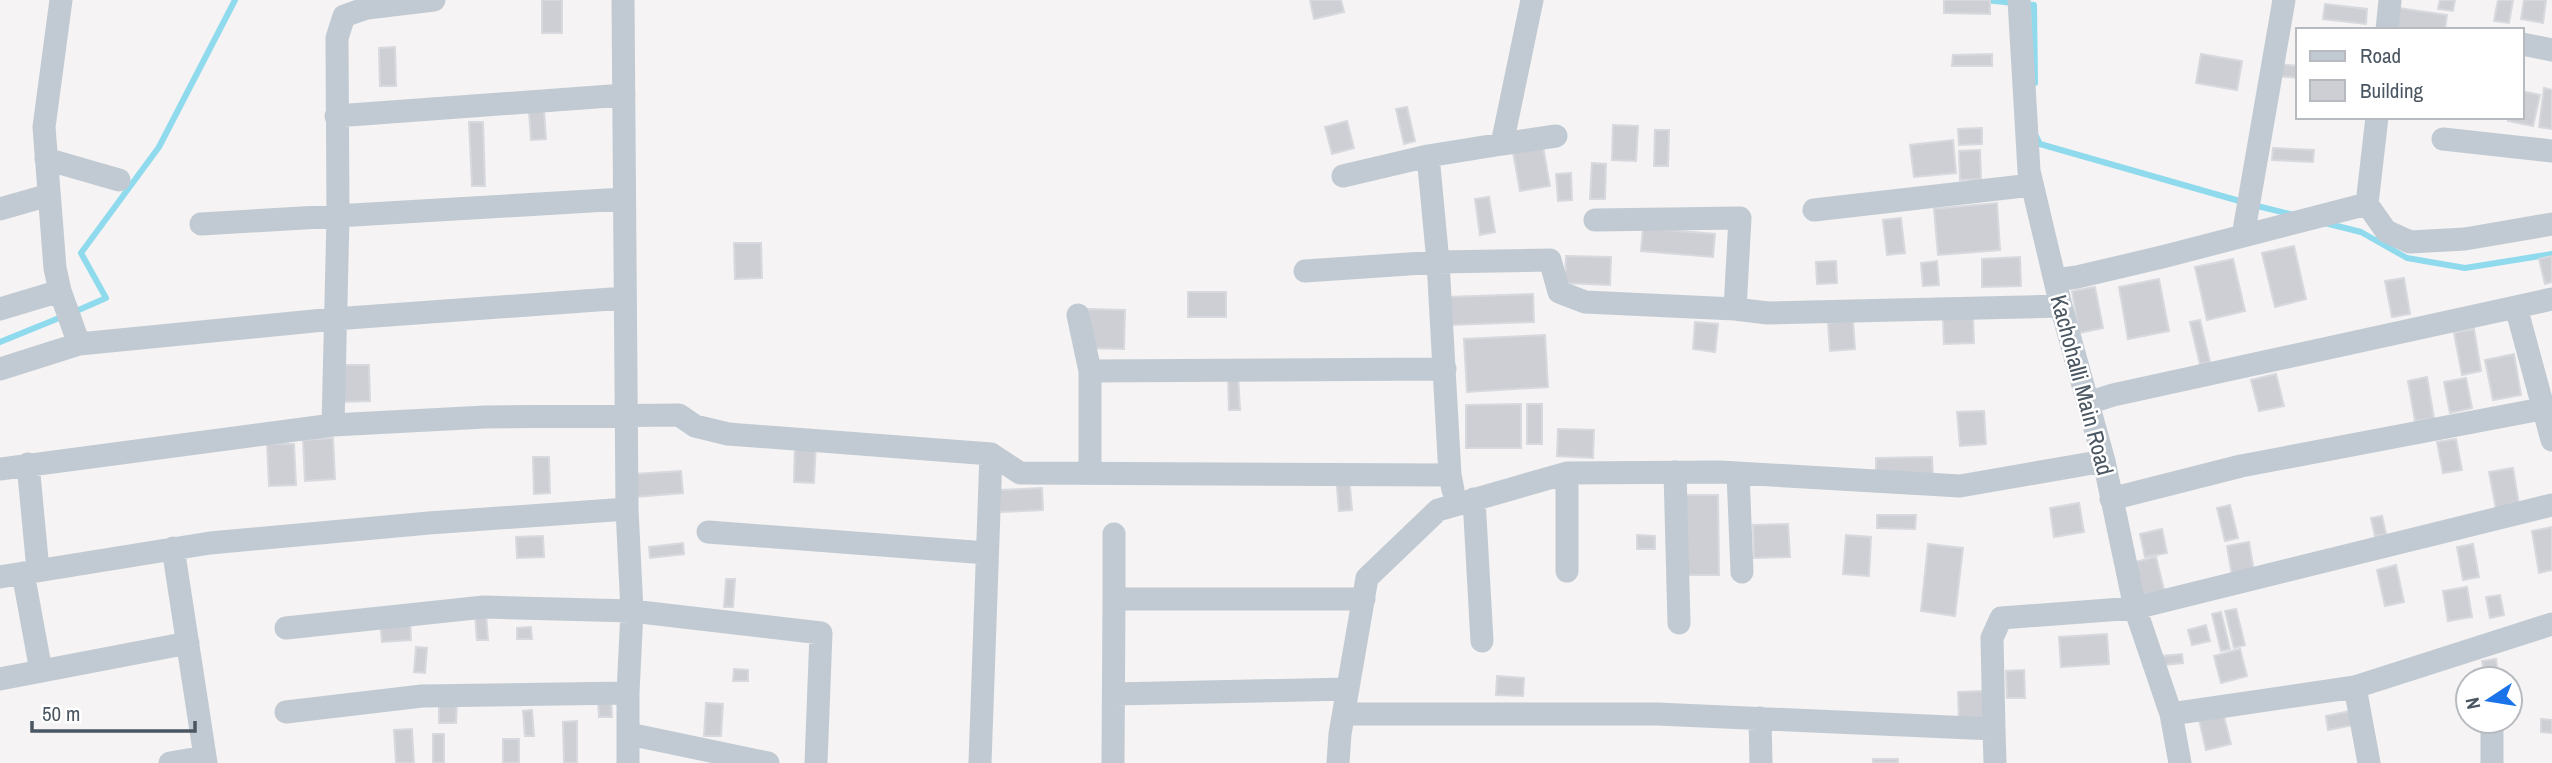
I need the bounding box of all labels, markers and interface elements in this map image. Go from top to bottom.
legend [2296,28,2524,119]
text: Road [2360,41,2401,70]
text: Building [2360,76,2424,105]
street label: Kachohalli Main Road [2043,291,2121,479]
north arrow [2454,665,2524,735]
scale bar [32,690,194,734]
text: N [2458,695,2486,712]
text: 50 m [42,699,80,728]

